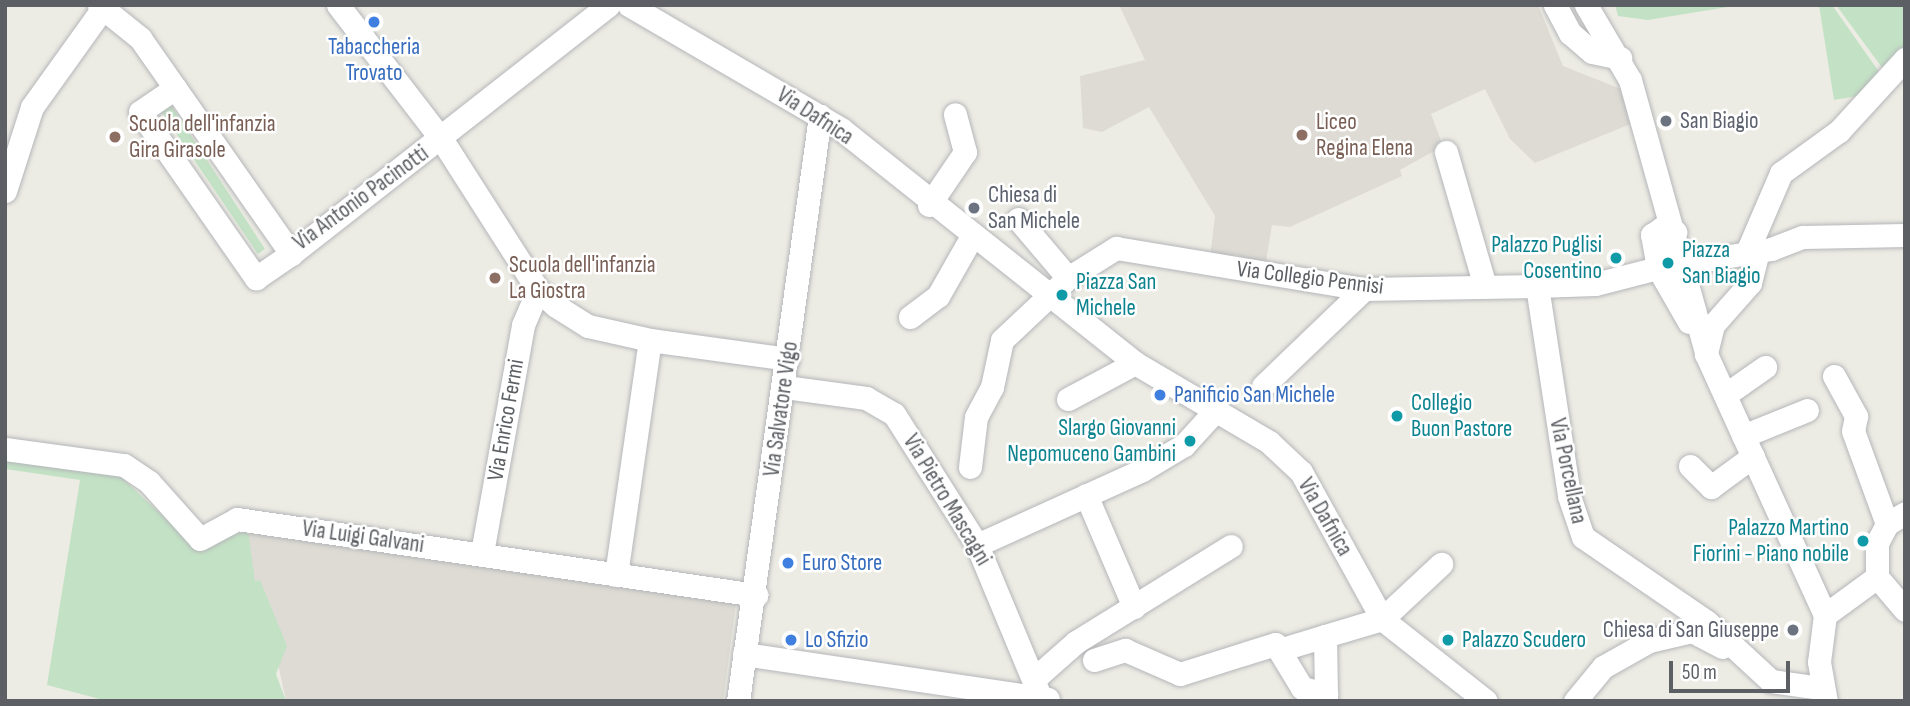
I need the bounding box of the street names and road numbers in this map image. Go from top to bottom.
street label: Via Dafnica [772,81,858,151]
street label: Via Antonio Pacinotti [288,140,434,256]
street label: Via Collegio Pennisi [1235,255,1385,301]
street label: Via Salvatore Vigo [758,340,804,478]
street label: Via Enrico Fermi [482,357,530,483]
street label: Via Porcellana [1543,416,1593,526]
street label: Via Pietro Mascagni [897,429,997,571]
street label: Via Dafnica [1292,473,1358,561]
street label: Via Luigi Galvani [300,515,426,559]

